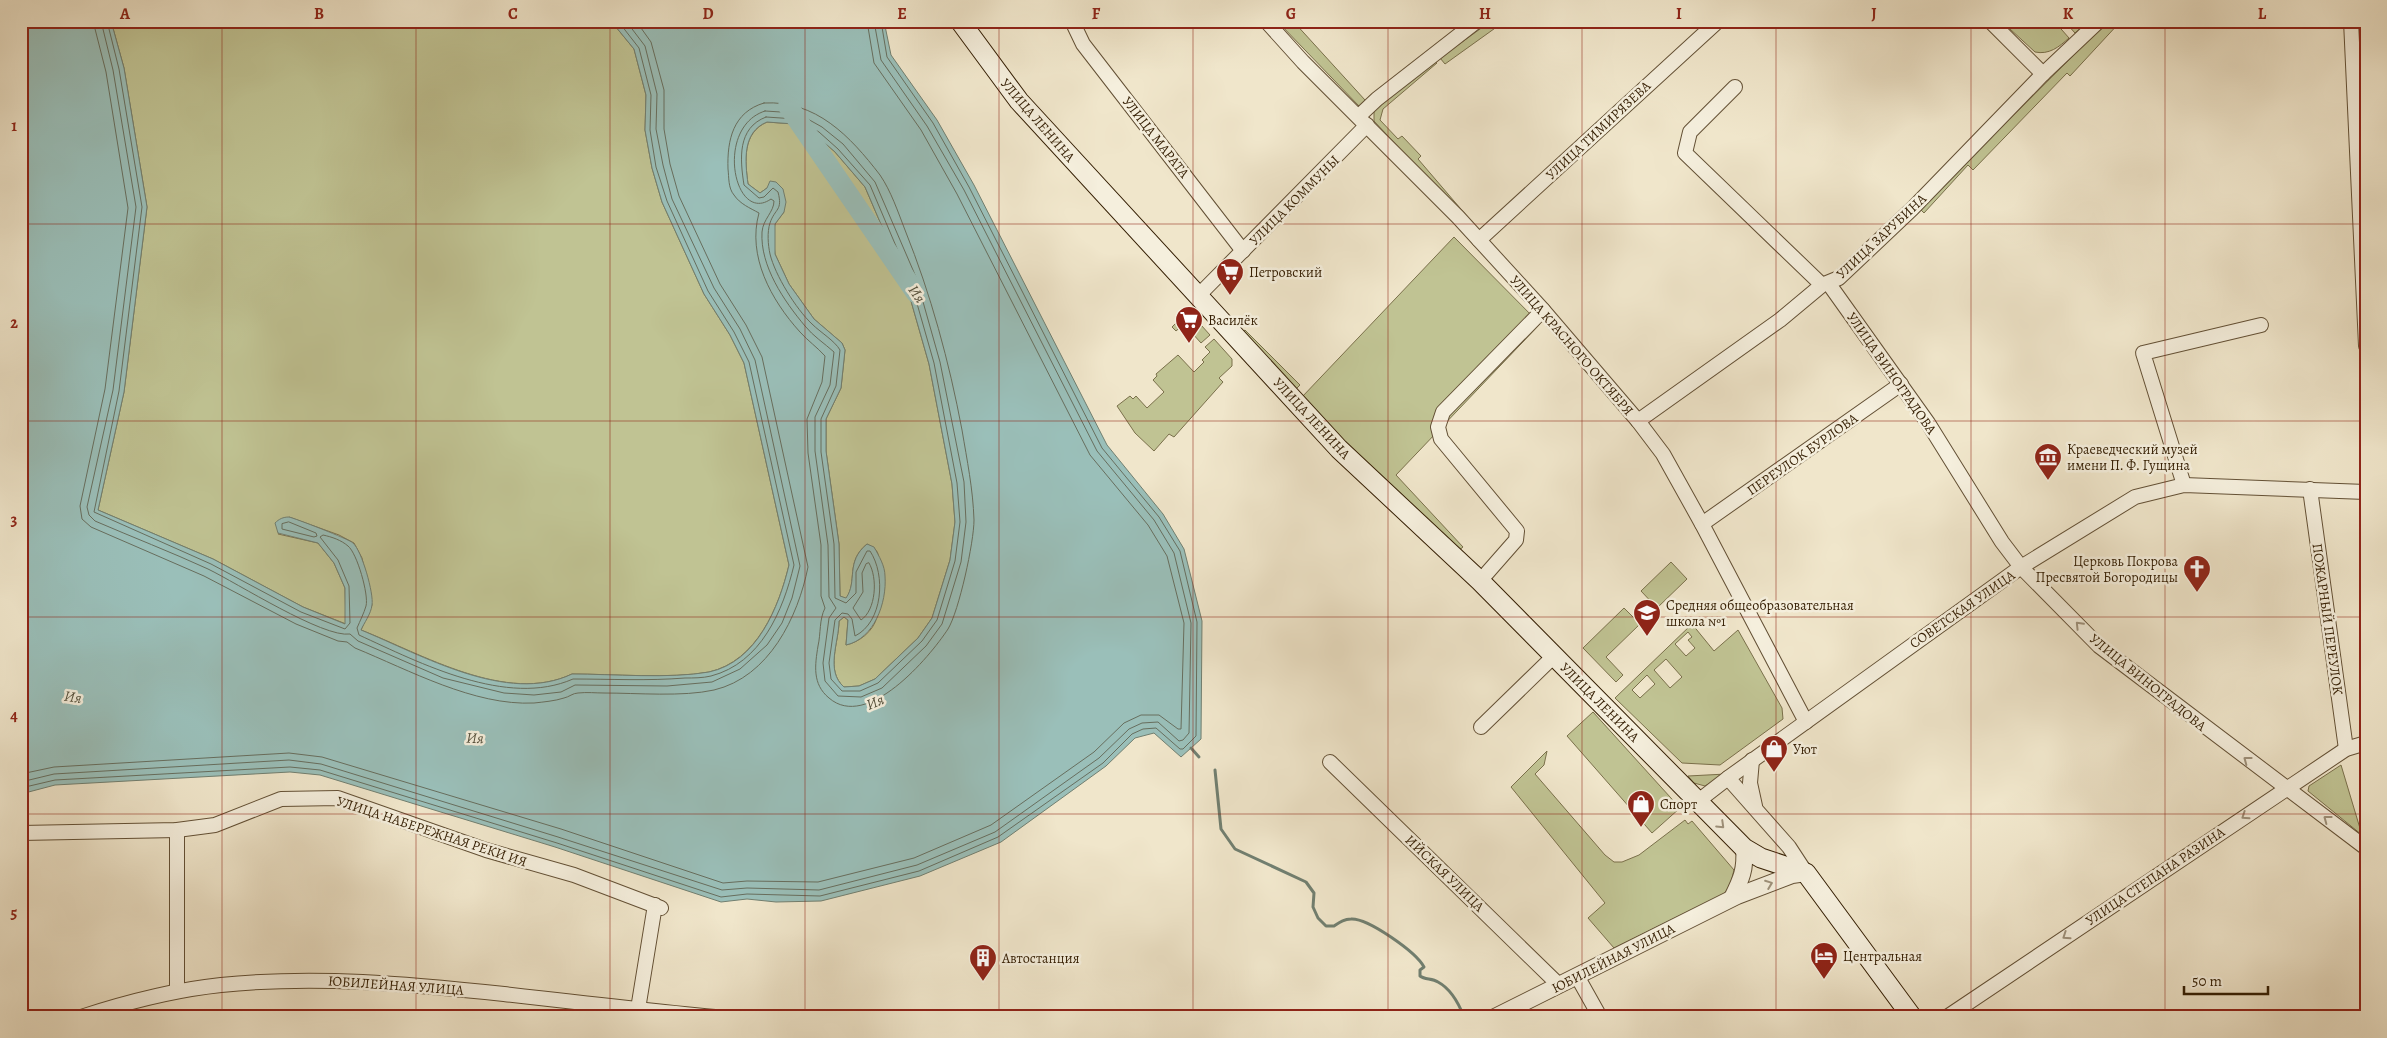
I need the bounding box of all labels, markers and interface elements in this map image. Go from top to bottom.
text: A [119,3,131,25]
text: B [314,3,324,25]
text: C [508,3,518,25]
text: D [702,3,714,25]
text: E [897,3,907,25]
text: F [1092,3,1101,25]
text: G [1286,3,1296,25]
text: H [1479,3,1491,25]
text: I [1676,3,1682,25]
text: J [1871,3,1877,25]
text: K [2063,3,2074,25]
text: L [2258,3,2267,25]
street label: УЛИЦА ЛЕНИНА [996,74,1080,167]
street label: УЛИЦА ТИМИРЯЗЕВА [1542,76,1656,184]
street label: УЛИЦА МАРАТА [1118,93,1194,183]
text: 1 [11,115,17,137]
street label: УЛИЦА КОММУНЫ [1245,151,1344,250]
street label: УЛИЦА ЗАРУБИНА [1832,189,1931,283]
supermarket icon: Петровский [1215,257,1245,296]
place label: Петровский [1249,263,1322,282]
street label: УЛИЦА КРАСНОГО ОКТЯБРЯ [1505,271,1638,419]
water label: Ия [904,281,930,307]
supermarket icon: Василёк [1174,305,1204,344]
street label: УЛИЦА ВИНОГРАДОВА [1842,308,1941,439]
place label: Василёк [1208,311,1258,330]
text: 2 [10,312,18,334]
street label: УЛИЦА ЛЕНИНА [1269,373,1355,464]
street label: ПЕРЕУЛОК БУРЛОВА [1743,408,1862,500]
place label: Краеведческий музей имени П. Ф. Гущина [2067,440,2198,475]
museum icon: Краеведческий музей имени П. Ф. Гущина [2033,442,2063,481]
text: 3 [11,509,18,531]
street label: ПОЖАРНЫЙ ПЕРЕУЛОК [2307,542,2348,696]
place label: Церковь Покрова Пресвятой Богородицы [2036,552,2179,587]
church icon: Церковь Покрова Пресвятой Богородицы [2182,554,2212,593]
street label: СОВЕТСКАЯ УЛИЦА [1906,565,2019,653]
place label: Средняя общеобразовательная школа №1 [1666,596,1854,631]
school or university icon: Средняя общеобразовательная школа №1 [1632,598,1662,637]
one-way arrow [2076,622,2085,631]
street label: УЛИЦА ВИНОГРАДОВА [2085,629,2211,736]
street label: УЛИЦА ЛЕНИНА [1556,658,1644,747]
water label: Ия [63,686,84,708]
water label: Ия [863,689,887,715]
text: 4 [10,705,18,727]
water label: Ия [466,728,485,748]
shop icon: Уют [1759,734,1789,773]
place label: Уют [1793,740,1817,759]
one-way arrow [2244,757,2253,765]
shop icon: Спорт [1626,789,1656,828]
street label: УЛИЦА НАБЕРЕЖНАЯ РЕКИ ИЯ [334,792,530,871]
place label: Спорт [1660,795,1697,814]
one-way arrow [2241,810,2251,819]
one-way arrow [2323,816,2333,825]
one-way arrow [1715,819,1724,828]
street label: УЛИЦА СТЕПАНА РАЗИНА [2082,822,2229,930]
street label: ИЙСКАЯ УЛИЦА [1401,831,1489,917]
one-way arrow [1764,880,1772,890]
text: 5 [11,902,18,924]
street label: ЮБИЛЕЙНАЯ УЛИЦА [1548,919,1679,998]
one-way arrow [2063,929,2072,939]
hotel icon: Центральная [1809,941,1839,980]
building icon: Автостанция [968,943,998,982]
place label: Центральная [1843,947,1922,966]
place label: Автостанция [1001,949,1080,968]
scale bar [2184,963,2268,995]
street label: ЮБИЛЕЙНАЯ УЛИЦА [327,971,465,1000]
text: 50 m [2192,971,2222,991]

